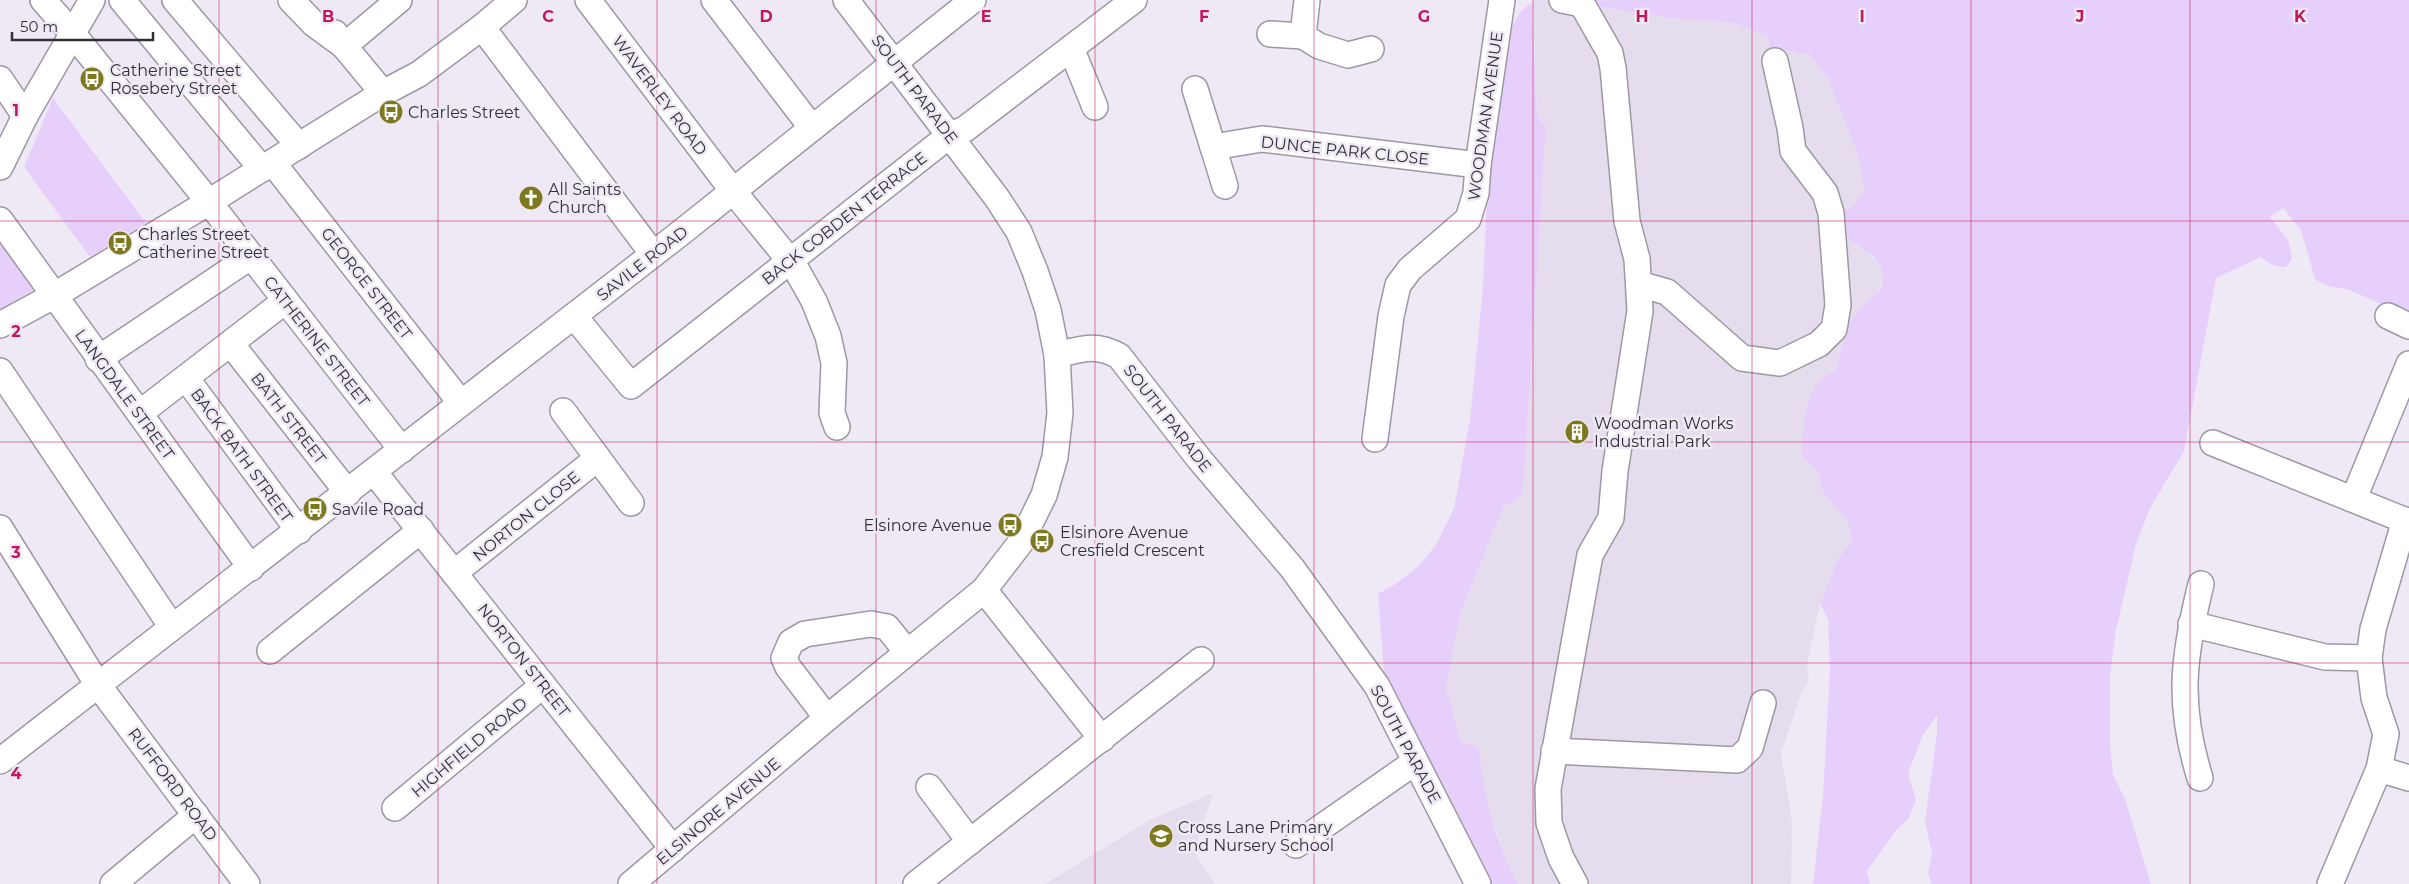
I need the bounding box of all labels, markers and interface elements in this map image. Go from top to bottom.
text: B [322,7,334,26]
text: C [542,7,554,26]
text: D [759,7,773,26]
text: E [981,7,991,26]
text: F [1199,7,1209,26]
text: G [1418,7,1430,26]
text: H [1636,7,1648,26]
text: I [1859,7,1865,26]
text: J [2075,7,2084,26]
text: K [2294,7,2307,26]
scale bar [12,10,154,42]
text: 50 m [20,17,58,36]
street label: WOODMAN AVENUE [1464,30,1507,202]
street label: SOUTH PARADE [868,31,962,147]
street label: WAVERLEY ROAD [608,32,711,159]
place label: Catherine Street Rosebery Street [110,61,242,98]
bus stop icon: Catherine Street Rosebery Street [79,66,105,92]
bus stop icon: Charles Street [378,99,404,125]
text: 1 [13,101,19,120]
place label: Charles Street [408,103,521,122]
street label: DUNCE PARK CLOSE [1260,132,1430,169]
street label: BACK COBDEN TERRACE [758,148,931,289]
place label: All Saints Church [548,180,621,217]
church icon: All Saints Church [518,185,544,211]
street label: SAVILE ROAD [593,222,692,305]
street label: GEORGE STREET [317,224,417,344]
place label: Charles Street Catherine Street [138,225,270,262]
bus stop icon: Charles Street Catherine Street [107,230,133,256]
street label: CATHERINE STREET [260,272,374,411]
text: 2 [11,322,21,341]
street label: LANGDALE STREET [71,326,179,464]
street label: SOUTH PARADE [1120,361,1216,476]
street label: BATH STREET [247,369,331,468]
street label: BACK BATH STREET [187,385,297,526]
place label: Woodman Works Industrial Park [1594,414,1734,451]
building icon: Woodman Works Industrial Park [1564,419,1590,445]
street label: NORTON CLOSE [469,467,584,565]
bus stop icon: Savile Road [302,496,328,522]
place label: Savile Road [332,500,424,519]
bus stop icon: Elsinore Avenue [997,512,1023,538]
place label: Elsinore Avenue [864,516,992,535]
place label: Elsinore Avenue Cresfield Crescent [1060,523,1205,560]
bus stop icon: Elsinore Avenue Cresfield Crescent [1029,528,1055,554]
text: 3 [10,543,21,562]
street label: NORTON STREET [473,600,574,721]
street label: SOUTH PARADE [1366,682,1445,807]
street label: HIGHFIELD ROAD [408,693,531,801]
street label: RUFFORD ROAD [124,724,221,844]
street label: ELSINORE AVENUE [652,754,784,869]
text: 4 [10,764,22,783]
place label: Cross Lane Primary and Nursery School [1178,818,1334,855]
school or university icon: Cross Lane Primary and Nursery School [1148,823,1174,849]

